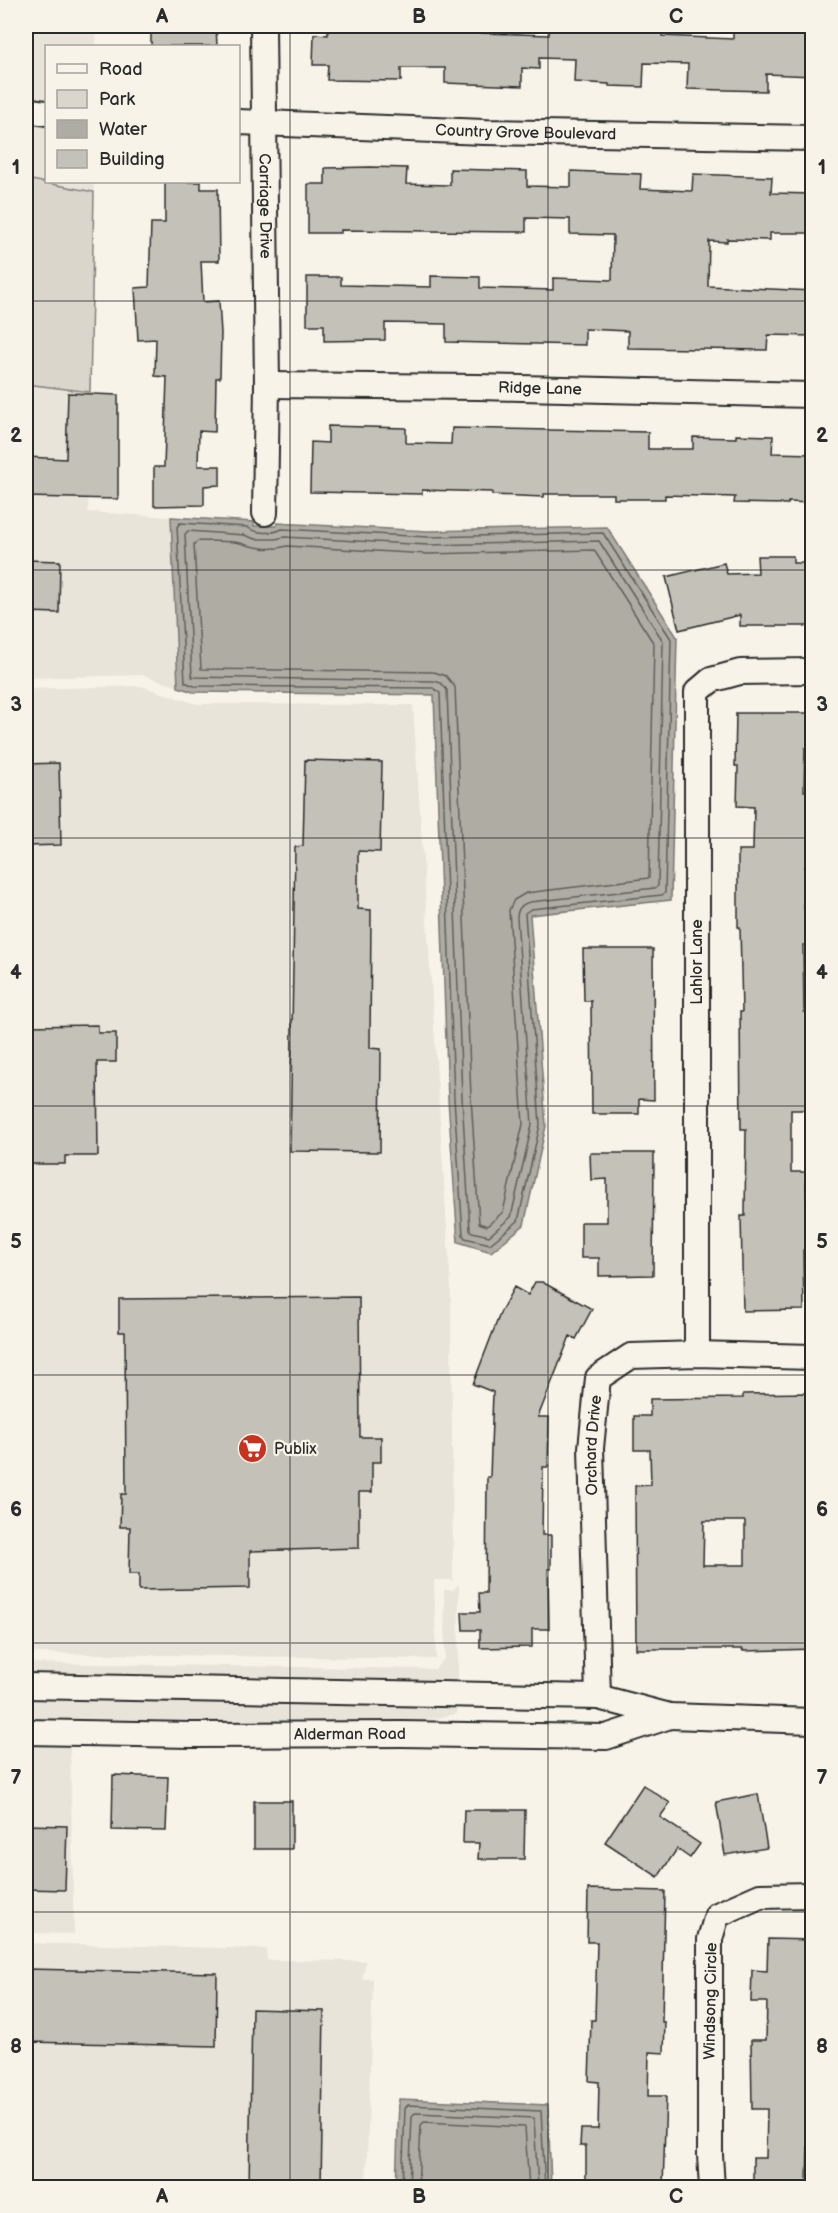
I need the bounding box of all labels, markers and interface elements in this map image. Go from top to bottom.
text: A [155,5,169,29]
text: B [412,5,426,29]
text: C [669,5,683,29]
legend [45,45,240,183]
text: Road [99,59,143,80]
text: Park [99,89,135,110]
text: Water [99,119,147,140]
street label: Country Grove Boulevard [435,121,616,144]
text: Building [99,149,165,170]
street label: Carriage Drive [255,153,275,259]
text: 1 [12,156,20,180]
text: 1 [818,156,826,180]
street label: Ridge Lane [498,378,583,399]
text: 2 [10,424,22,448]
text: 2 [816,424,828,448]
text: 3 [10,693,22,717]
text: 3 [816,693,828,717]
street label: Lahlor Lane [688,919,707,1005]
text: 4 [10,961,22,985]
text: 4 [816,961,828,985]
text: 5 [10,1230,22,1254]
text: 5 [816,1230,828,1254]
street label: Orchard Drive [581,1394,606,1496]
supermarket icon: Publix [237,1433,269,1465]
place label: Publix [274,1440,317,1459]
text: 6 [10,1498,22,1522]
text: 6 [816,1498,828,1522]
street label: Alderman Road [294,1724,406,1744]
text: 7 [10,1766,22,1790]
text: 7 [816,1766,828,1790]
street label: Windsong Circle [700,1942,722,2060]
text: 8 [10,2035,22,2059]
text: 8 [816,2035,828,2059]
text: A [155,2185,169,2209]
text: B [412,2185,426,2209]
text: C [669,2185,683,2209]

